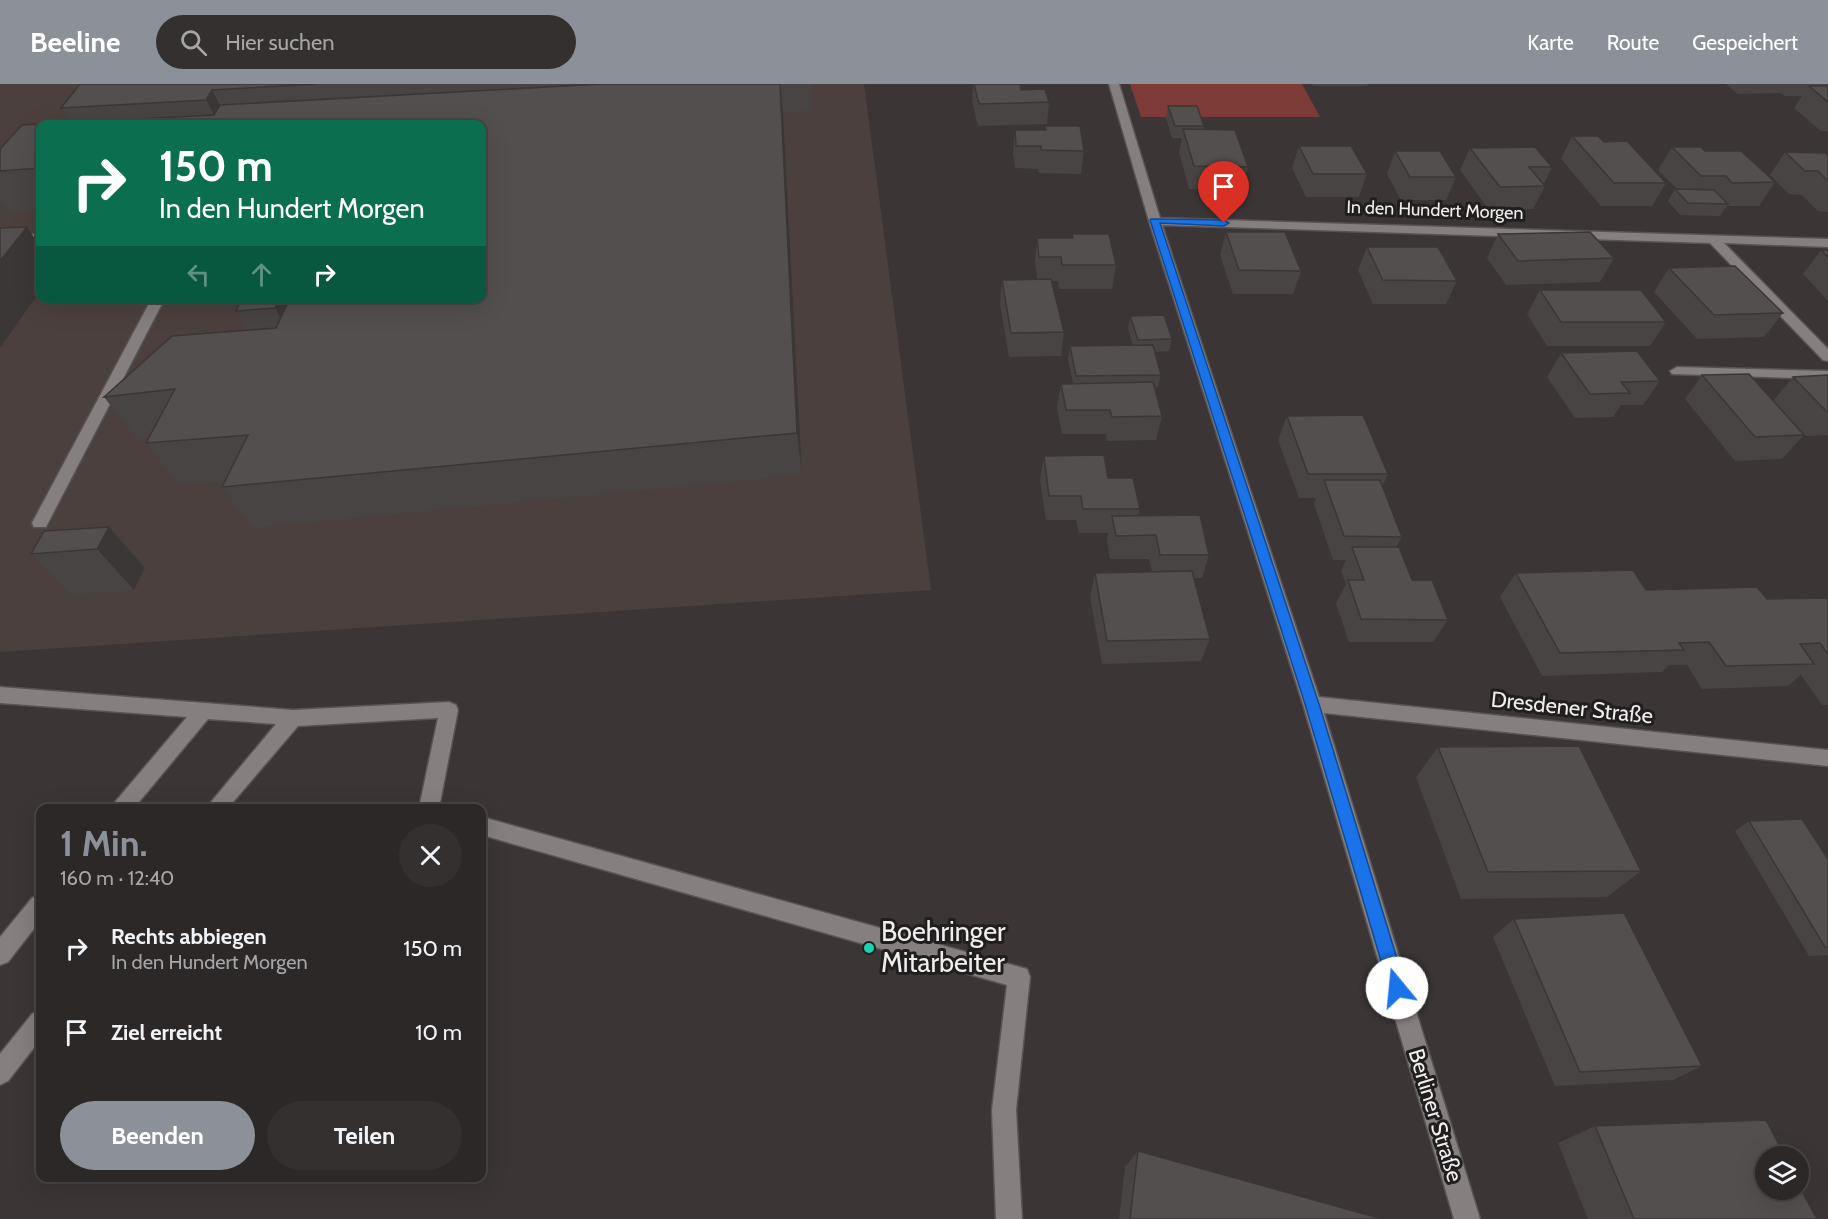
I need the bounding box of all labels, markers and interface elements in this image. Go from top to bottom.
search box [156,15,576,69]
text: Beeline [30,25,120,59]
icon: search [177,26,210,59]
text: Hier suchen [225,29,335,56]
text: Karte [1527,30,1574,55]
text: Route [1607,30,1659,55]
text: Gespeichert [1692,30,1798,55]
text: 150 m [159,140,273,192]
icon: right [60,144,138,222]
pin [1198,161,1249,223]
icon: arrive [1207,170,1240,203]
text: In den Hundert Morgen [159,192,425,225]
street label: In den Hundert Morgen [1346,196,1524,224]
icon: left [182,258,215,291]
icon: ahead [245,258,278,291]
icon: right [308,258,341,291]
street label: Dresdener Straße [1490,686,1654,729]
text: 1 Min. [60,821,148,865]
button: close [399,824,462,887]
text: 160 m · 12:40 [60,866,174,890]
place label: Boehringer Mitarbeiter [881,915,1006,979]
text: Rechts abbiegen [111,923,267,950]
icon: right [60,932,93,965]
text: 150 m [403,935,462,962]
marker: Boehringer Mitarbeiter [862,941,876,955]
text: In den Hundert Morgen [111,950,308,974]
position arrow [1365,956,1429,1020]
icon: arrive [60,1016,93,1049]
text: Ziel erreicht [111,1019,222,1046]
text: 10 m [415,1019,462,1046]
street label: Berliner Straße [1402,1045,1469,1185]
button: Beenden [60,1101,255,1170]
button: Teilen [267,1101,462,1170]
map controls [1755,1146,1809,1200]
button: layers [1755,1146,1809,1200]

